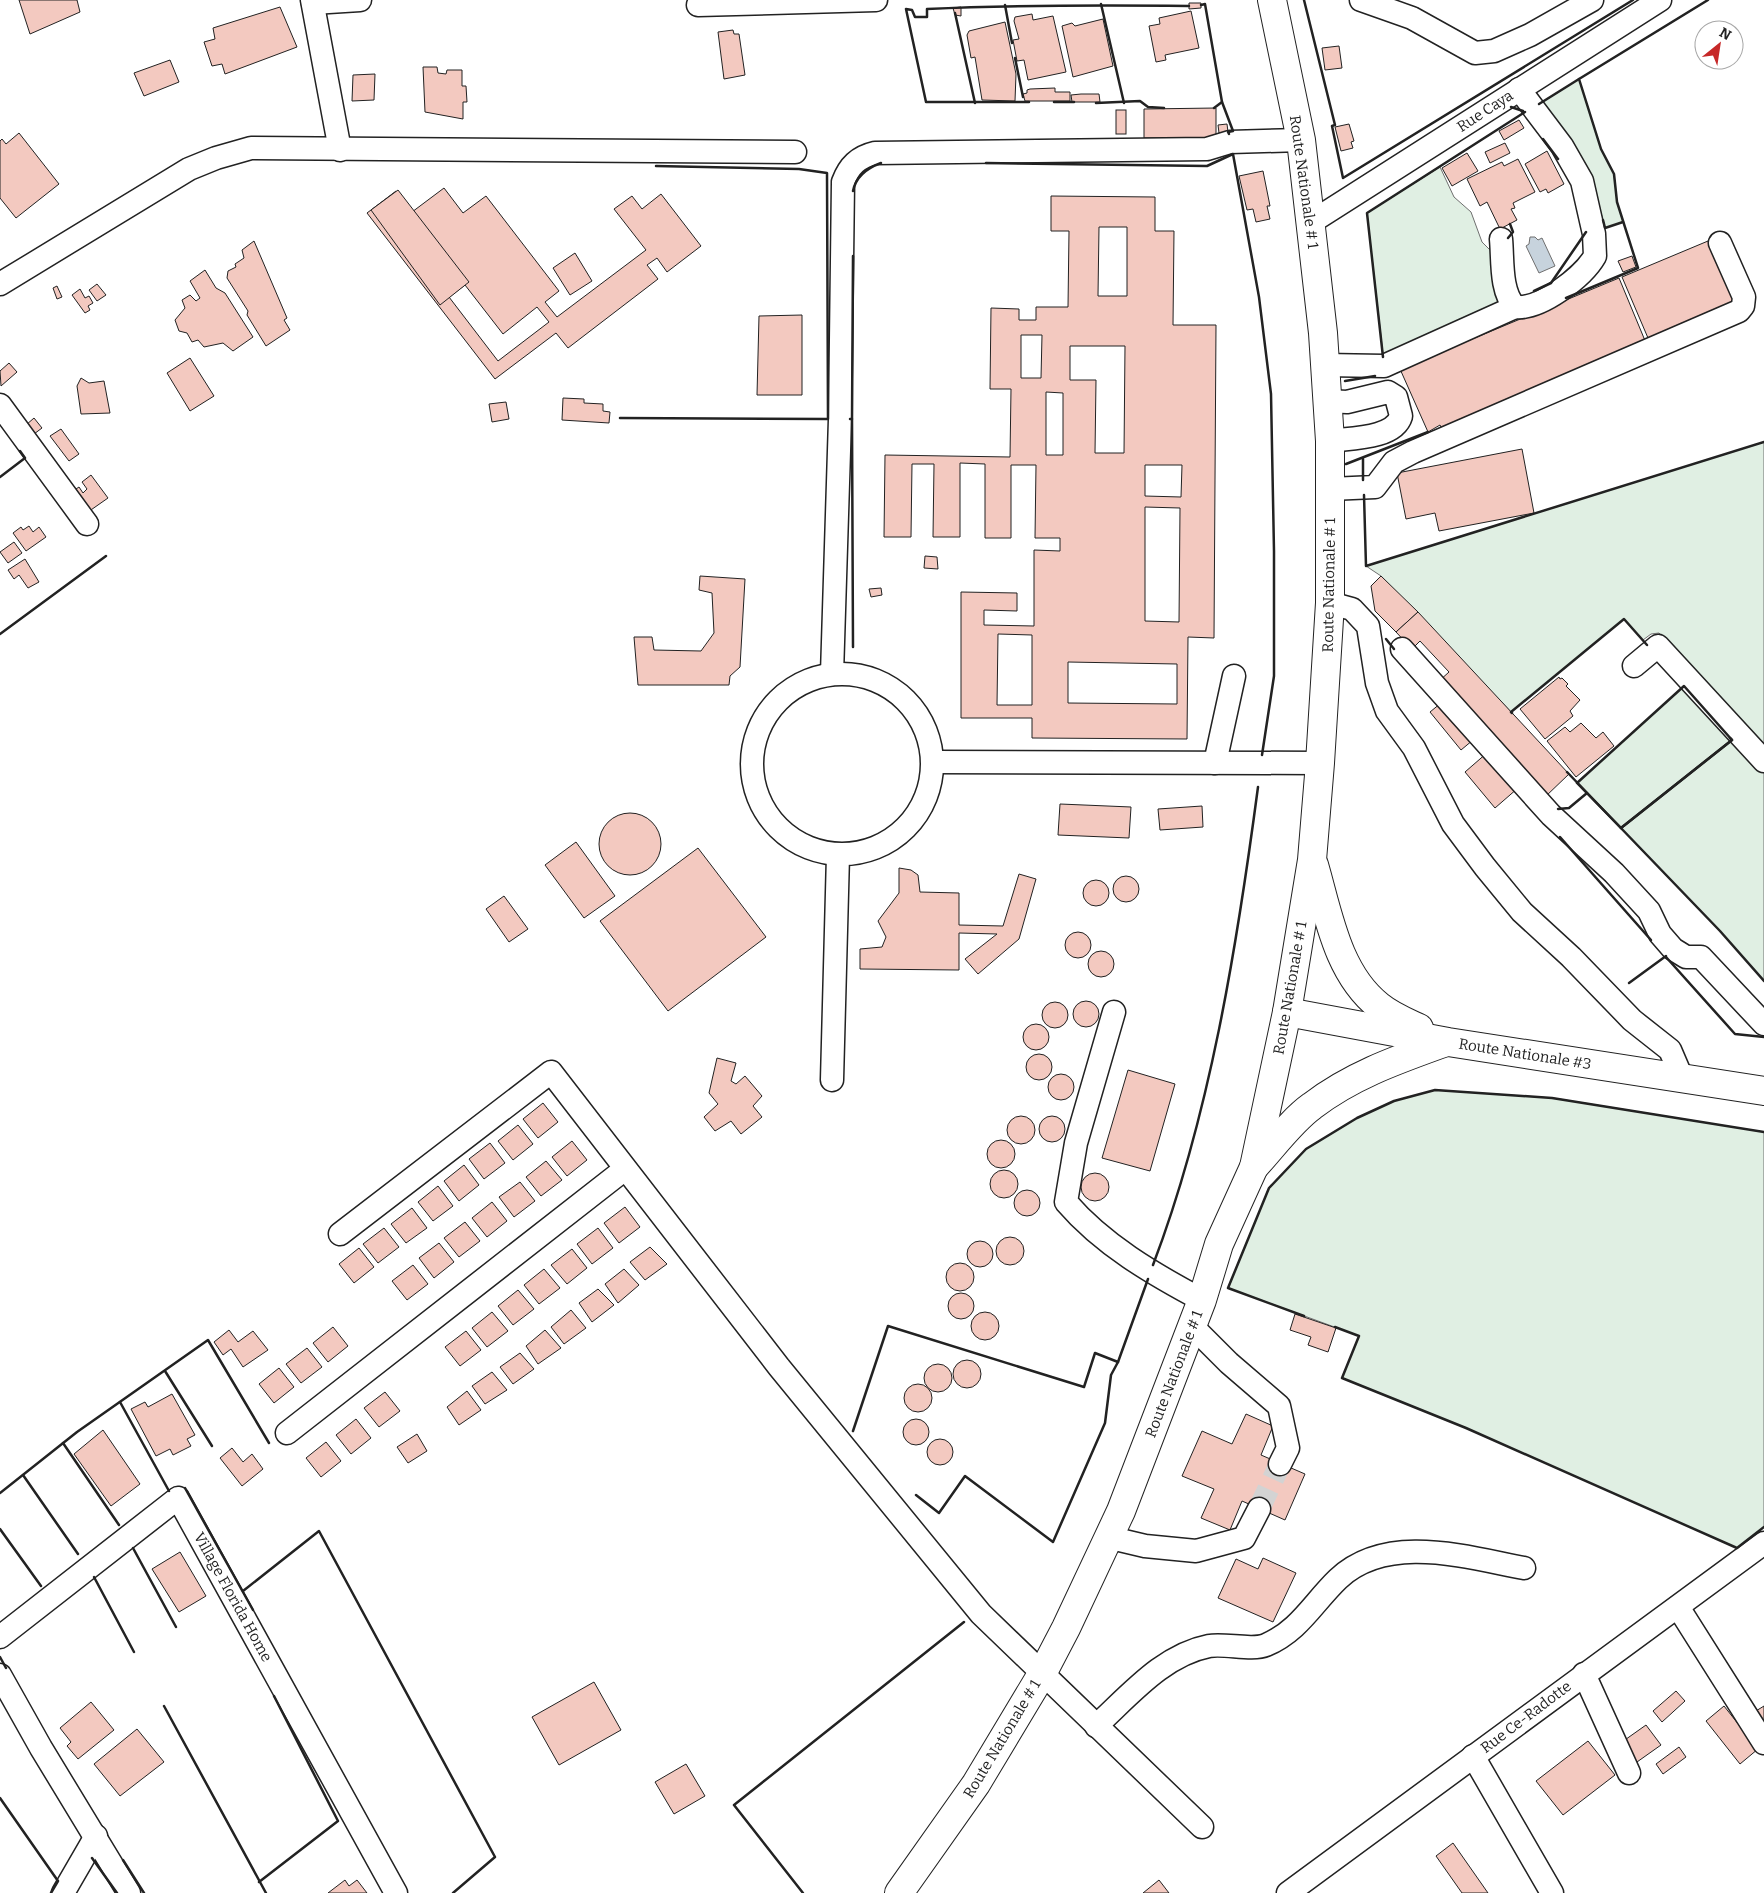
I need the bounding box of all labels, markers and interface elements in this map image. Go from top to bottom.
north arrow [1694,20,1744,70]
text: N [1716,24,1734,44]
street label: Rue Caya [1454,86,1516,136]
street label: Route Nationale # 1 [1286,114,1322,250]
street label: Route Nationale # 1 [1319,518,1339,652]
street label: Route Nationale # 1 [1269,920,1311,1056]
street label: Route Nationale #3 [1457,1035,1593,1073]
street label: Route Nationale # 1 [1141,1308,1207,1440]
street label: Village Florida Home [190,1529,276,1665]
street label: Route Nationale # 1 [960,1677,1044,1801]
street label: Rue Ce-Radotte [1477,1677,1575,1757]

